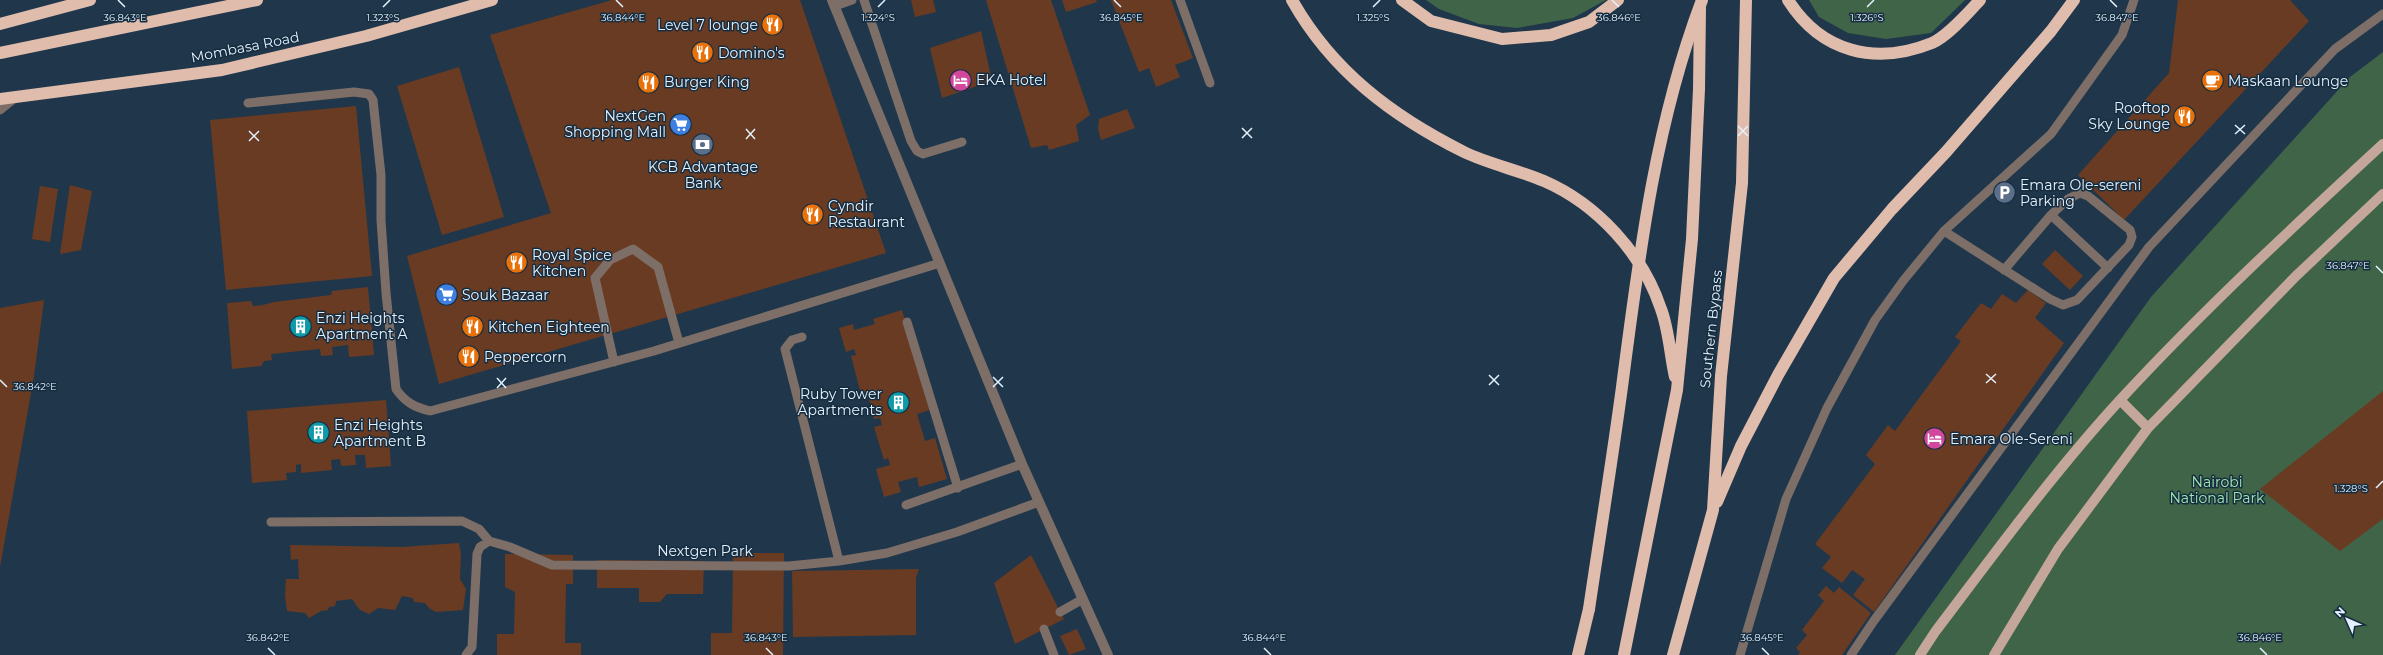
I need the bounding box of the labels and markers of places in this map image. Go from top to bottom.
restaurant icon: Level 7 lounge [760,12,786,38]
place label: Level 7 lounge [657,16,758,34]
restaurant icon: Domino's [690,40,716,66]
place label: Domino's [718,44,785,62]
hotel icon: EKA Hotel [947,67,973,93]
cafe icon: Maskaan Lounge [2200,68,2226,94]
restaurant icon: Burger King [636,69,662,95]
place label: EKA Hotel [976,71,1046,89]
place label: Maskaan Lounge [2228,72,2348,90]
place label: Burger King [664,73,750,91]
place label: Rooftop Sky Lounge [2088,99,2170,133]
restaurant icon: Rooftop Sky Lounge [2172,103,2198,129]
place label: NextGen Shopping Mall [565,107,666,141]
supermarket icon: NextGen Shopping Mall [668,111,694,137]
bank icon: KCB Advantage Bank [690,132,716,158]
place label: KCB Advantage Bank [648,158,758,192]
place label: Emara Ole-sereni Parking [2020,176,2141,210]
parking icon: Emara Ole-sereni Parking [1992,180,2018,206]
place label: Cyndir Restaurant [828,197,905,231]
restaurant icon: Cyndir Restaurant [799,201,825,227]
place label: Royal Spice Kitchen [532,246,612,280]
restaurant icon: Royal Spice Kitchen [504,250,530,276]
supermarket icon: Souk Bazaar [434,282,460,308]
place label: Souk Bazaar [462,286,549,304]
place label: Enzi Heights Apartment A [316,309,408,343]
building icon: Enzi Heights Apartment A [287,313,313,339]
restaurant icon: Kitchen Eighteen [460,314,486,340]
place label: Kitchen Eighteen [488,318,610,336]
restaurant icon: Peppercorn [456,344,482,370]
place label: Peppercorn [484,348,567,366]
place label: Ruby Tower Apartments [797,385,882,419]
building icon: Ruby Tower Apartments [885,389,911,415]
place label: Enzi Heights Apartment B [334,416,426,450]
building icon: Enzi Heights Apartment B [305,420,331,446]
hotel icon: Emara Ole-Sereni [1921,426,1947,452]
place label: Emara Ole-Sereni [1950,430,2073,448]

